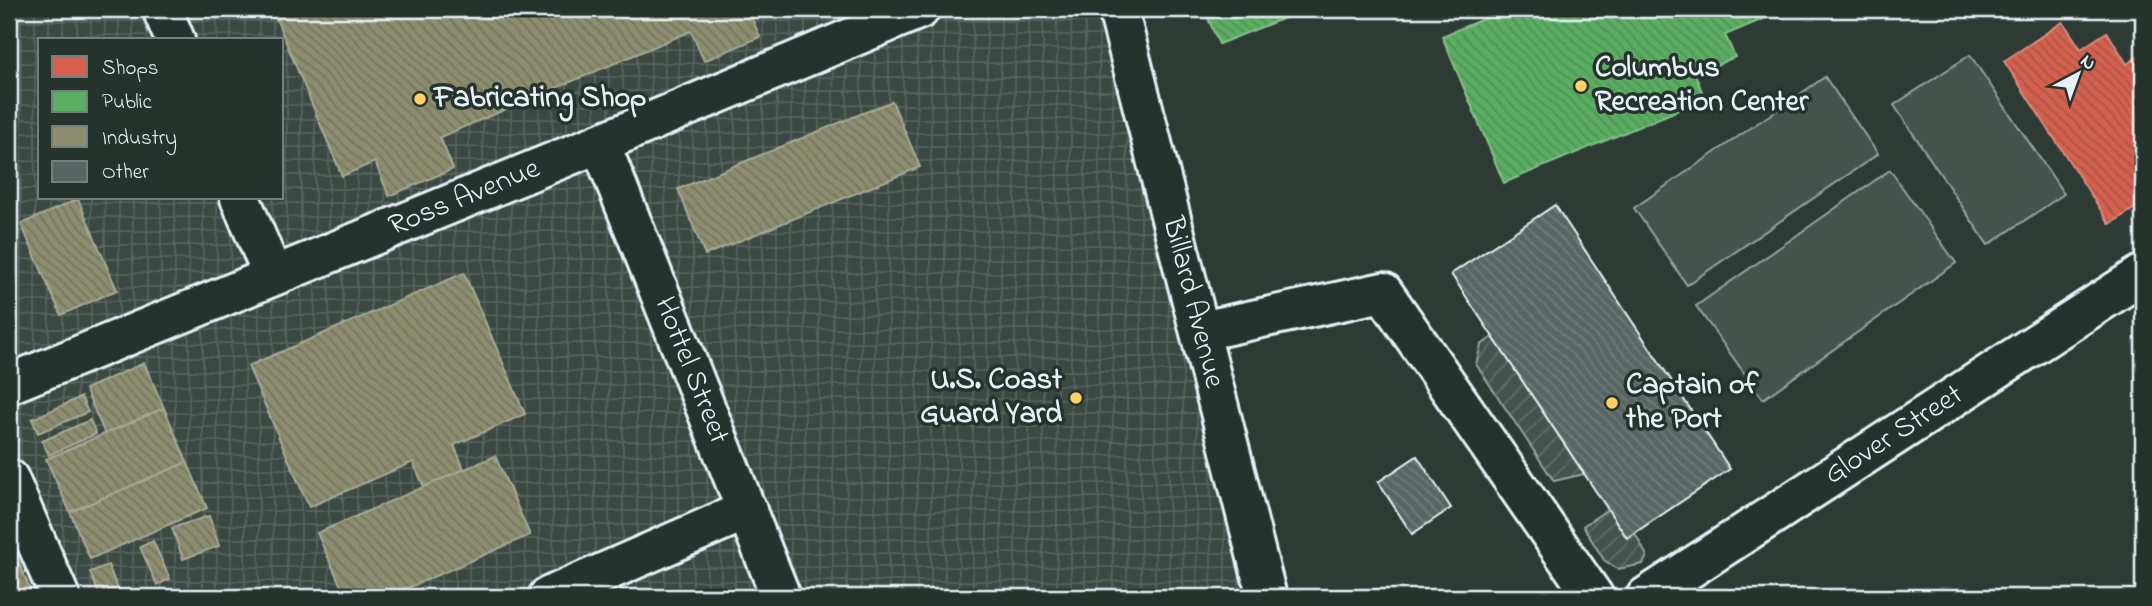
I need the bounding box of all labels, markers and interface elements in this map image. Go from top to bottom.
legend [38,38,284,200]
north arrow [2044,38,2114,108]
place label: Columbus Recreation Center [1595,47,1809,125]
text: N [2074,49,2101,78]
text: Shops [102,54,159,84]
place label: Fabricating Shop [432,77,646,122]
marker: Columbus Recreation Center [1573,78,1589,94]
text: Public [102,88,153,118]
marker: Fabricating Shop [412,91,428,107]
text: Industry [102,124,177,156]
street label: Ross Avenue [382,147,547,249]
text: Other [102,158,149,188]
street label: Billard Avenue [1149,211,1235,394]
street label: Hottel Street [642,290,740,451]
place label: U.S. Coast Guard Yard [920,359,1063,437]
place label: Captain of the Port [1625,364,1760,442]
street label: Glover Street [1816,374,1972,497]
marker: U.S. Coast Guard Yard [1068,390,1084,406]
marker: Captain of the Port [1604,395,1620,411]

